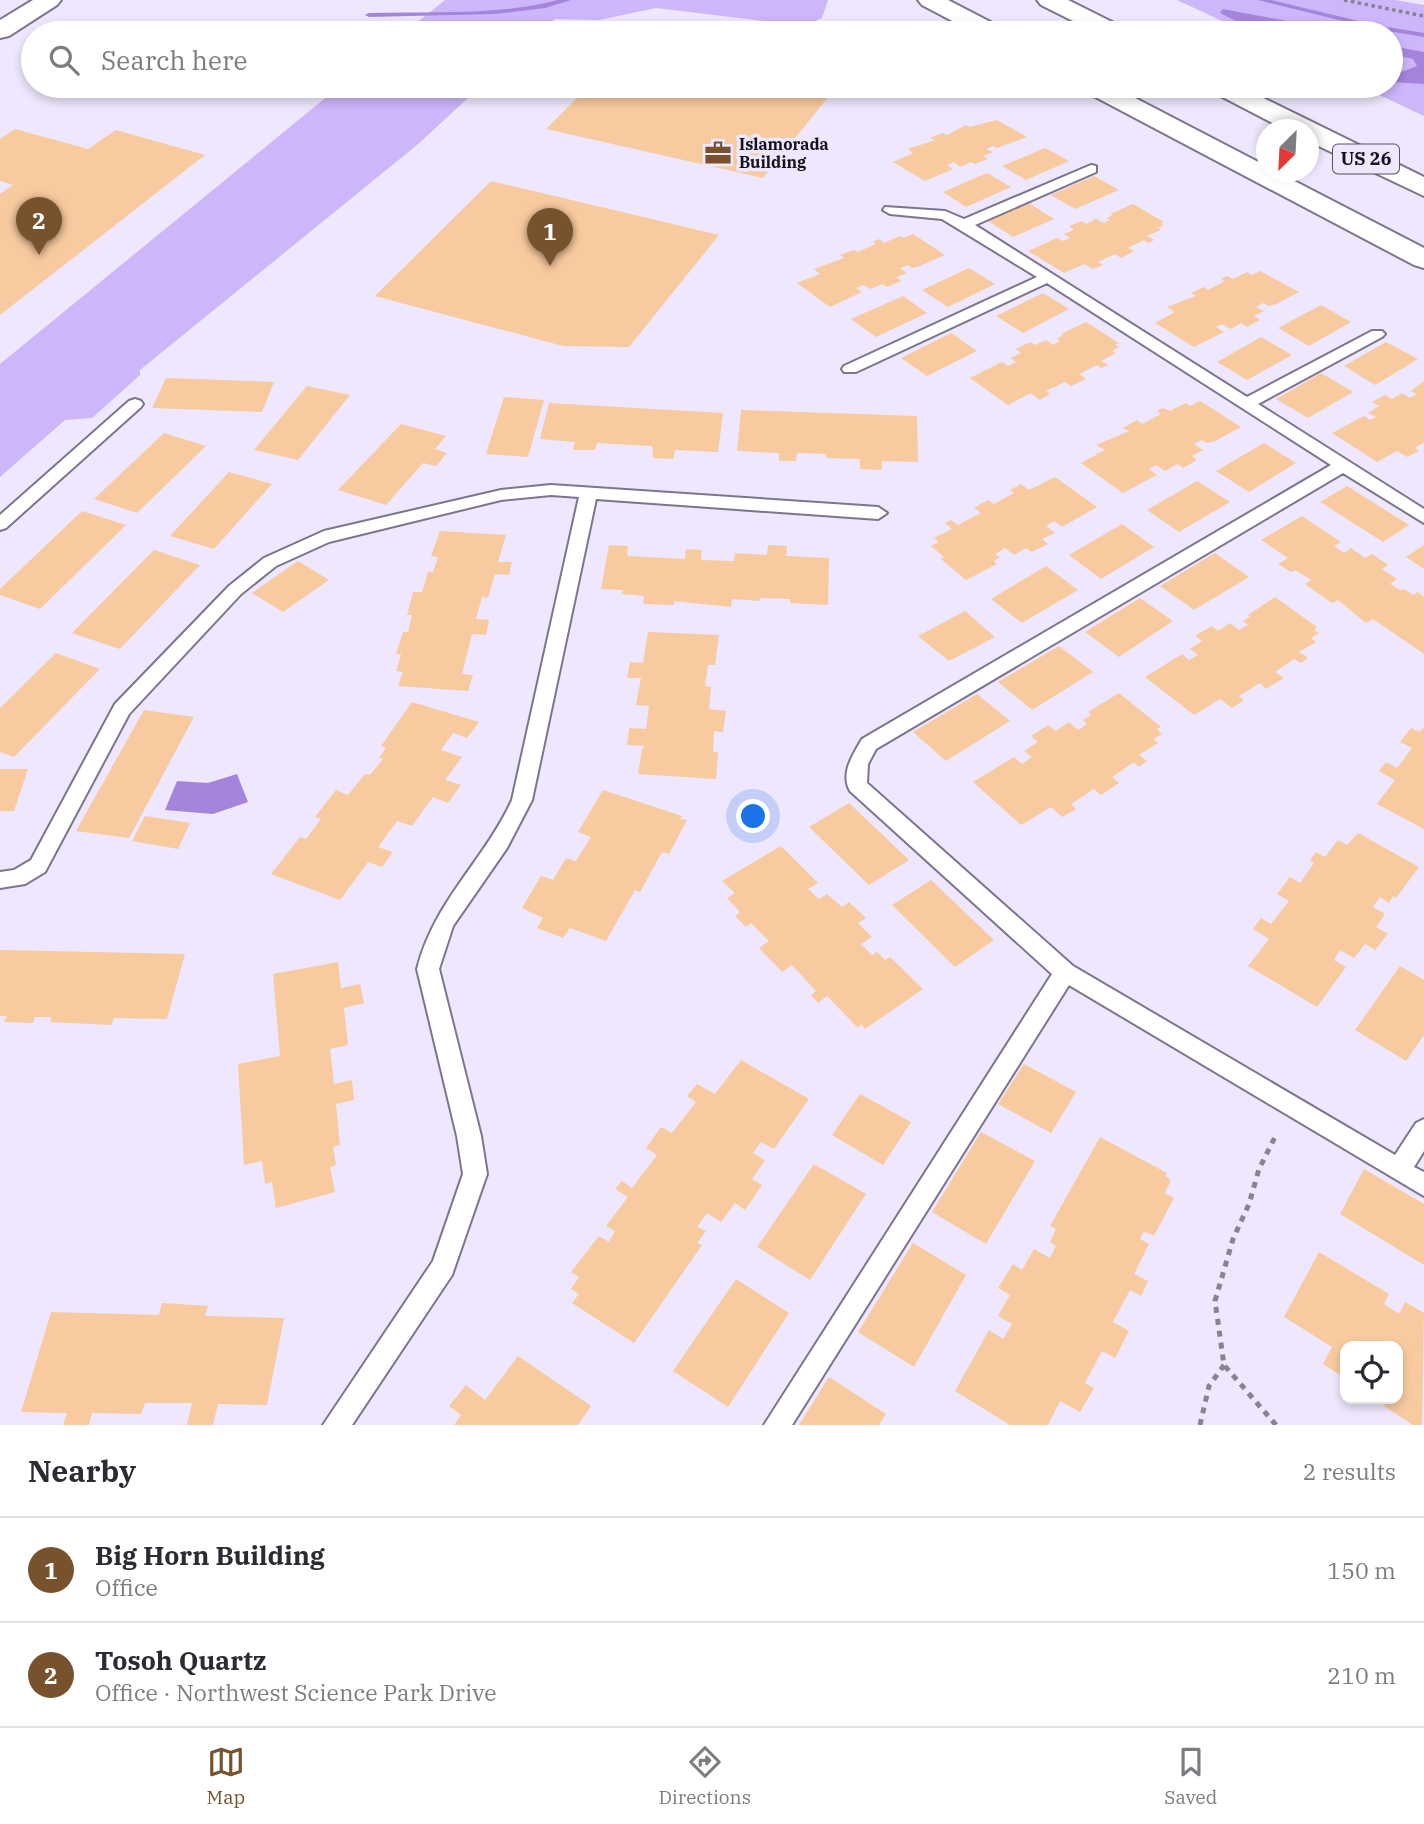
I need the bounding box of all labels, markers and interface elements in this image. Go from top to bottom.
search box [21,21,1403,98]
icon: search [45,41,83,79]
text: Search here [101,43,247,77]
north arrow [1256,119,1319,182]
place label: Islamorada Building [739,134,829,172]
office icon: Islamorada Building [703,138,733,168]
road number: US 26 [1333,144,1399,174]
pin: 2 [16,197,62,255]
pin: 1 [527,208,573,266]
your location [736,799,770,833]
map controls [1340,1341,1403,1404]
button: locate [1340,1341,1403,1404]
text: Nearby [28,1451,136,1490]
text: 2 results [1303,1456,1396,1486]
text: Big Horn Building [95,1538,325,1572]
text: 1 [44,1555,58,1585]
text: 150 m [1327,1555,1396,1585]
text: Office [95,1572,158,1602]
text: Tosoh Quartz [95,1643,266,1677]
text: 2 [44,1660,58,1690]
text: 210 m [1327,1660,1396,1690]
text: Office · Northwest Science Park Drive [95,1677,497,1707]
tab: Map [207,1743,245,1809]
tab: Directions [658,1743,751,1809]
tab: Saved [1164,1743,1217,1809]

